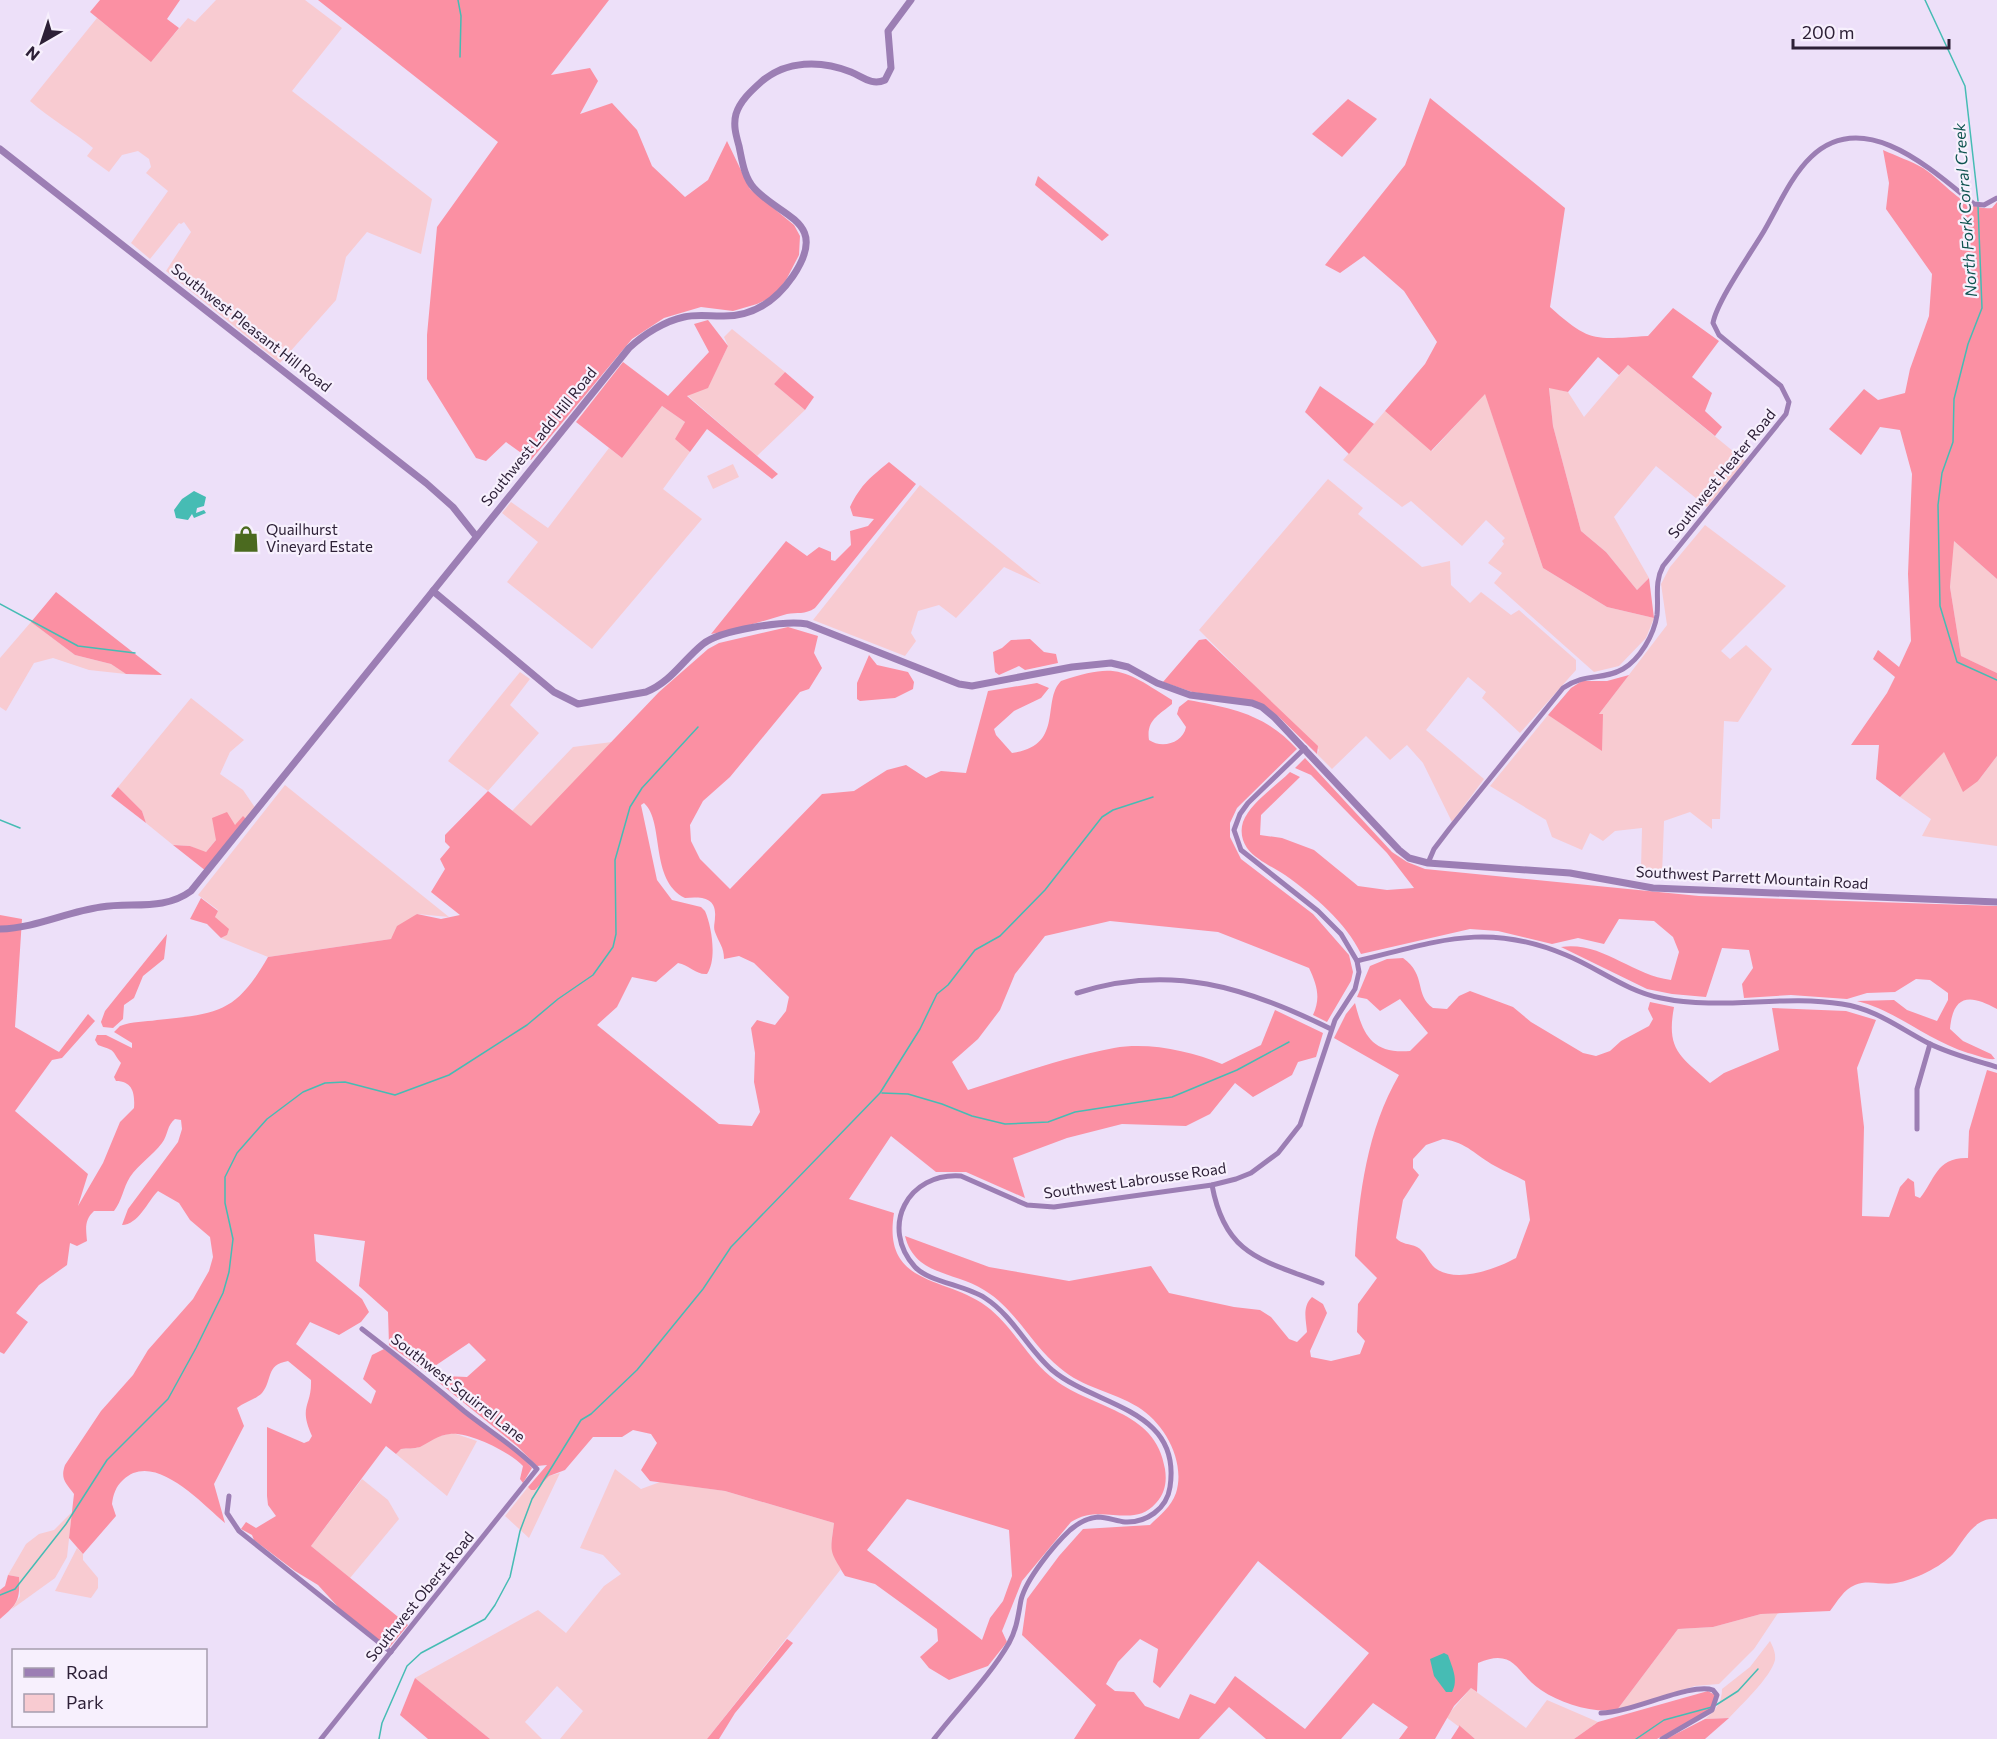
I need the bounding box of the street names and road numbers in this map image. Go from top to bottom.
street label: Southwest Pleasant Hill Road [168,259,335,395]
street label: Southwest Ladd Hill Road [477,363,600,509]
street label: Southwest Heater Road [1664,405,1779,542]
street label: Southwest Parrett Mountain Road [1635,862,1869,892]
street label: Southwest Labrousse Road [1043,1158,1227,1202]
street label: Southwest Squirrel Lane [388,1329,529,1445]
street label: Southwest Oberst Road [361,1528,477,1665]

